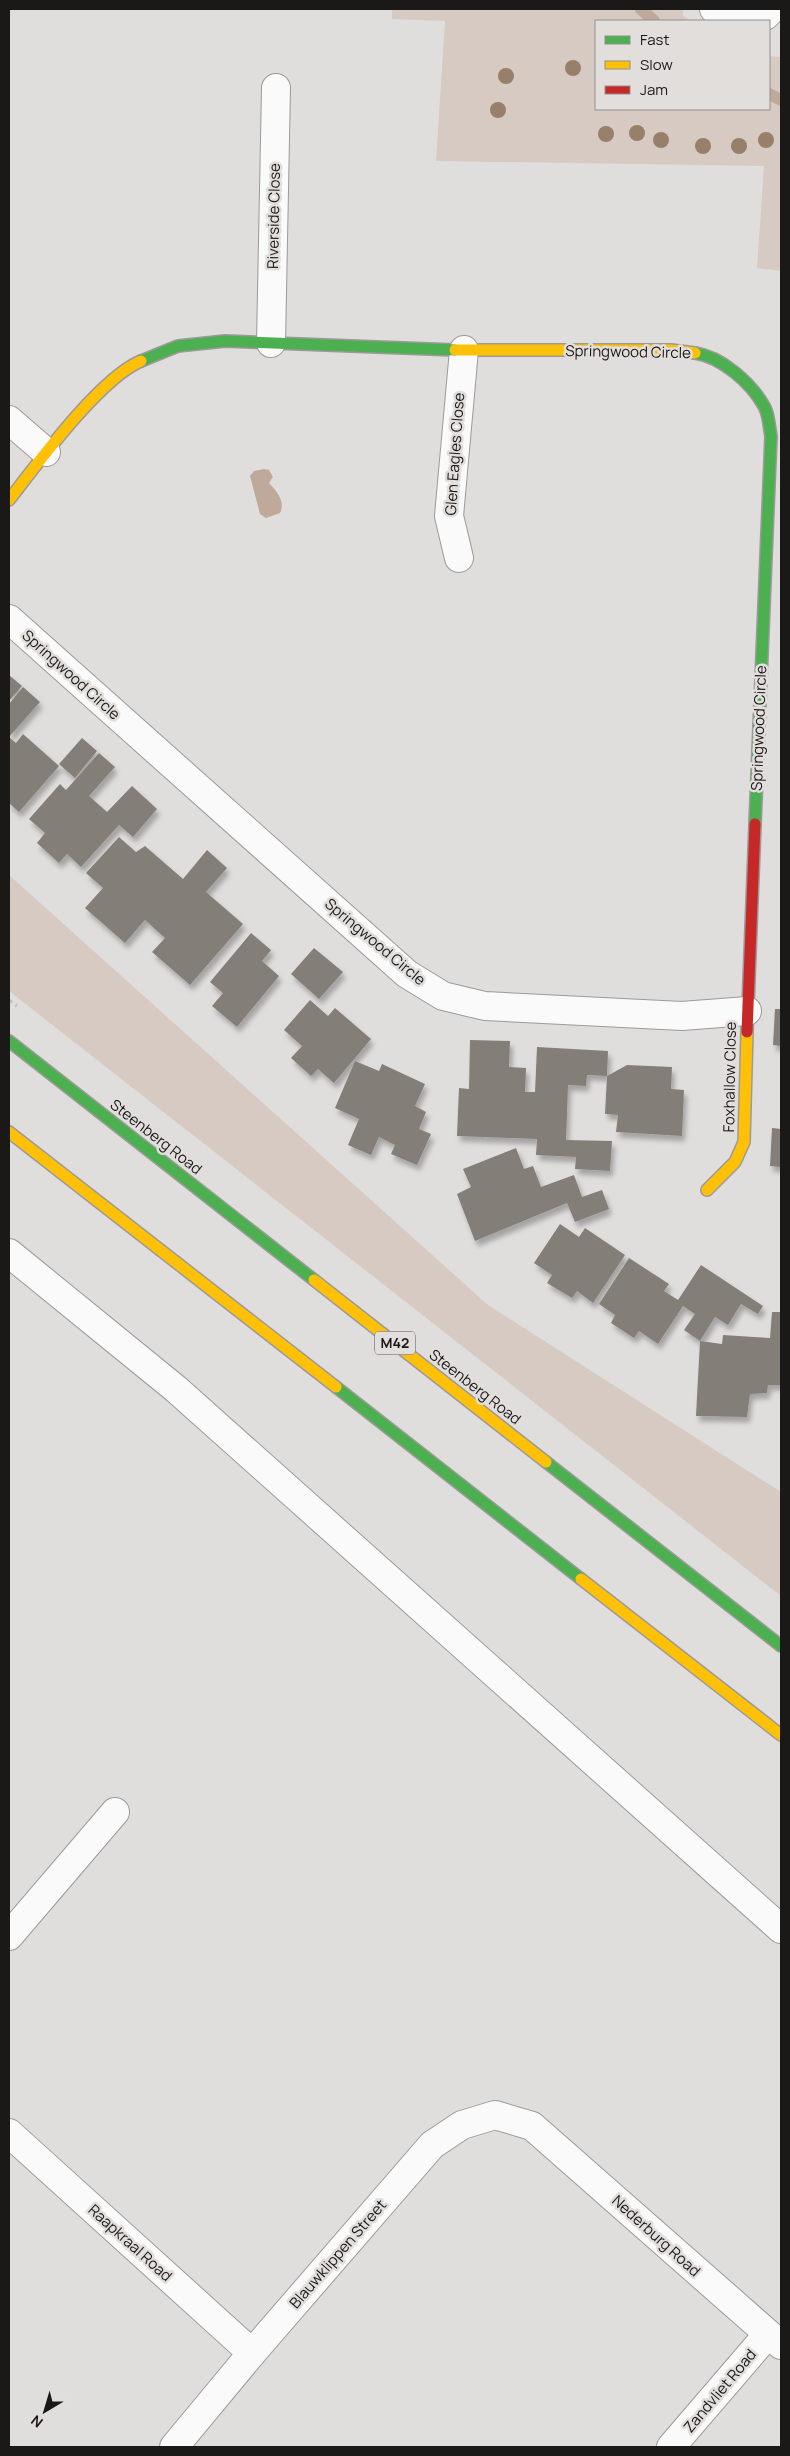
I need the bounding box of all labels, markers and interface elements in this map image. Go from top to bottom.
legend [595,20,770,110]
text: Fast [640,29,669,50]
text: Slow [640,54,673,75]
text: Jam [640,79,668,100]
street label: Riverside Close [262,163,285,269]
street label: Springwood Circle [565,340,691,363]
street label: Glen Eagles Close [440,392,469,516]
street label: Springwood Circle [18,625,125,725]
street label: Springwood Circle [746,665,771,791]
street label: Springwood Circle [320,893,430,990]
street label: Foxhallow Close [718,1021,741,1133]
street label: Steenberg Road [106,1094,207,1179]
road number: M42 [375,1332,415,1355]
street label: Steenberg Road [425,1344,526,1429]
street label: Nederburg Road [608,2190,705,2281]
street label: Blauwklippen Street [284,2195,391,2313]
street label: Raapkraal Road [84,2199,177,2286]
street label: Zandvliet Road [678,2344,761,2437]
north arrow [20,2386,70,2436]
text: N [27,2411,47,2432]

